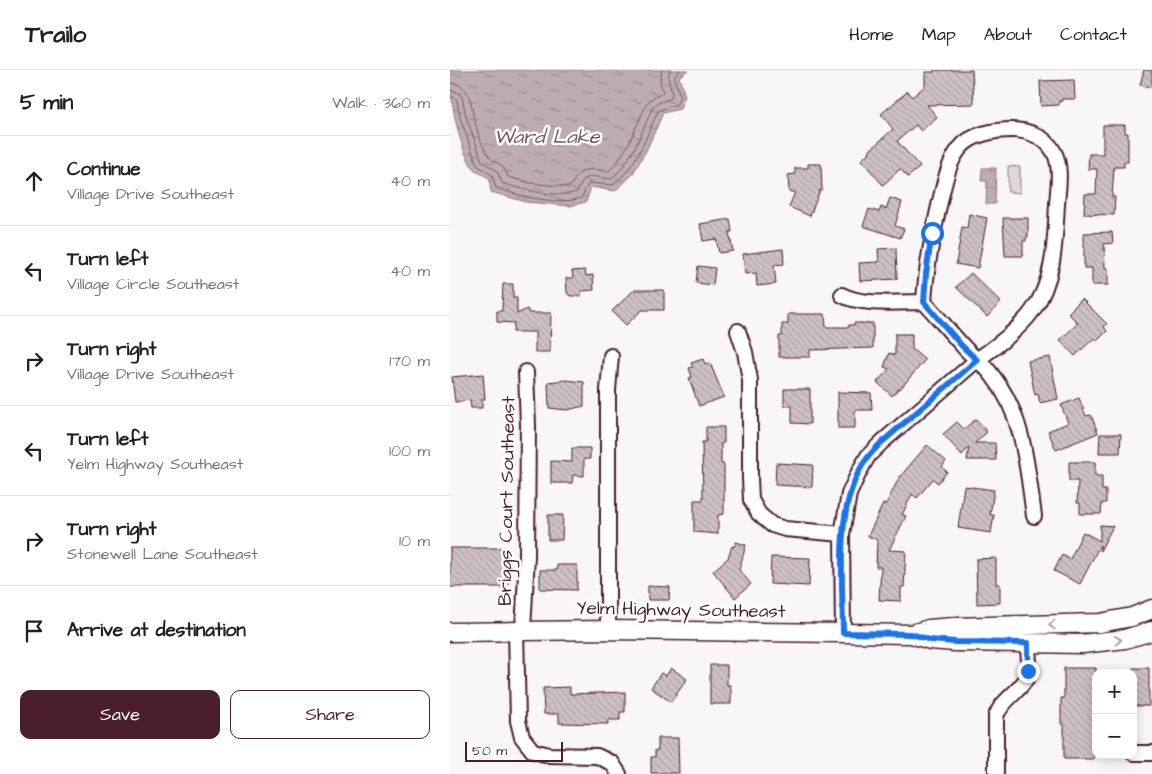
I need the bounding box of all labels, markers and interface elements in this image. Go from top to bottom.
text: Trailo [25,18,86,52]
text: Home [849,22,894,47]
text: Map [922,22,956,47]
text: About [984,22,1032,47]
text: Contact [1060,22,1127,47]
text: 5 min [20,88,73,117]
text: Walk · 360 m [332,92,430,114]
water label: Ward Lake [494,123,601,151]
text: Continue [67,156,141,183]
icon: ahead [20,167,48,195]
text: 40 m [390,170,430,192]
text: Village Drive Southeast [67,183,234,205]
route start [921,222,944,245]
text: Turn left [67,246,148,273]
icon: left [20,257,48,285]
text: 40 m [390,260,430,282]
text: Village Circle Southeast [67,273,239,295]
text: Turn right [67,336,156,363]
icon: right [20,347,48,375]
text: 170 m [389,350,430,372]
text: Village Drive Southeast [67,363,234,385]
street label: Briggs Court Southeast [492,395,523,606]
text: Turn left [67,426,148,453]
icon: left [20,437,48,465]
text: 100 m [389,440,430,462]
text: Yelm Highway Southeast [67,453,243,475]
text: Turn right [67,516,156,543]
icon: right [20,527,48,555]
text: 10 m [399,530,430,552]
text: Stonewell Lane Southeast [67,543,258,565]
street label: Yelm Highway Southeast [576,595,786,626]
icon: arrive [20,617,48,645]
text: Arrive at destination [67,617,246,644]
one-way arrow [1047,619,1055,630]
one-way arrow [1114,635,1122,646]
route end [1017,660,1040,683]
map controls [1092,669,1137,759]
button: + [1092,669,1137,714]
button: Save [20,690,220,739]
button: Share [230,690,430,739]
button: − [1092,714,1137,759]
scale bar [465,739,562,762]
text: 50 m [472,741,507,761]

